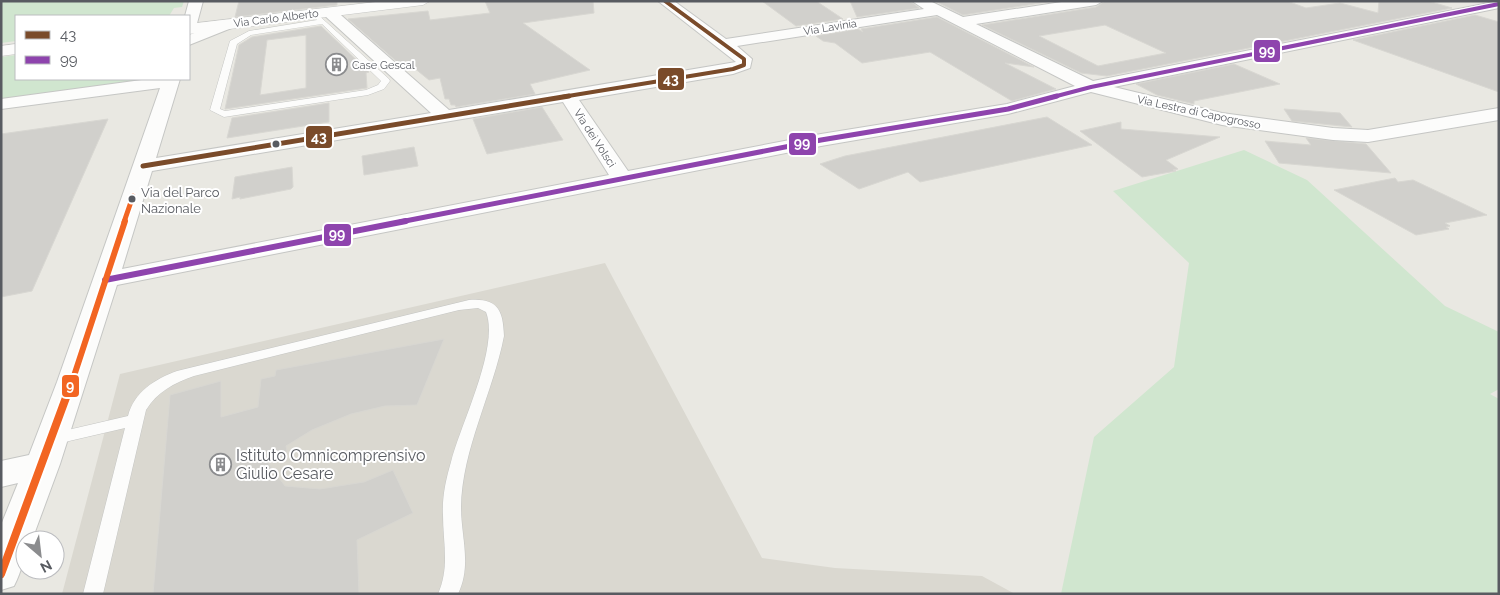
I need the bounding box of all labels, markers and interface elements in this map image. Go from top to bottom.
street label: Via Carlo Alberto [233,7,320,30]
legend [15,15,190,80]
street label: Via Lavinia [802,17,858,38]
text: 43 [60,26,76,44]
line badge: 99 [1253,39,1281,63]
text: 99 [1259,43,1275,59]
text: 99 [60,51,78,69]
building icon: Case Gescal [324,53,348,77]
place label: Case Gescal [352,59,415,72]
line badge: 43 [657,67,685,91]
text: 43 [663,71,679,87]
street label: Via Lestra di Capogrosso [1136,93,1262,132]
street label: Via dei Volsci [571,107,618,170]
line badge: 43 [305,125,333,149]
text: 43 [311,129,327,145]
line badge: 99 [788,132,817,156]
text: 99 [794,135,810,151]
unlabelled marker [271,139,281,149]
place label: Via del Parco Nazionale [141,185,220,216]
marker: Via del Parco Nazionale [127,194,137,204]
line badge: 99 [323,223,352,247]
text: 99 [329,226,345,242]
line badge: 9 [61,374,80,398]
text: 9 [66,378,74,394]
place label: Istituto Omnicomprensivo Giulio Cesare [236,446,425,483]
building icon: Istituto Omnicomprensivo Giulio Cesare [208,452,232,476]
north arrow [15,530,65,580]
text: N [38,557,55,576]

